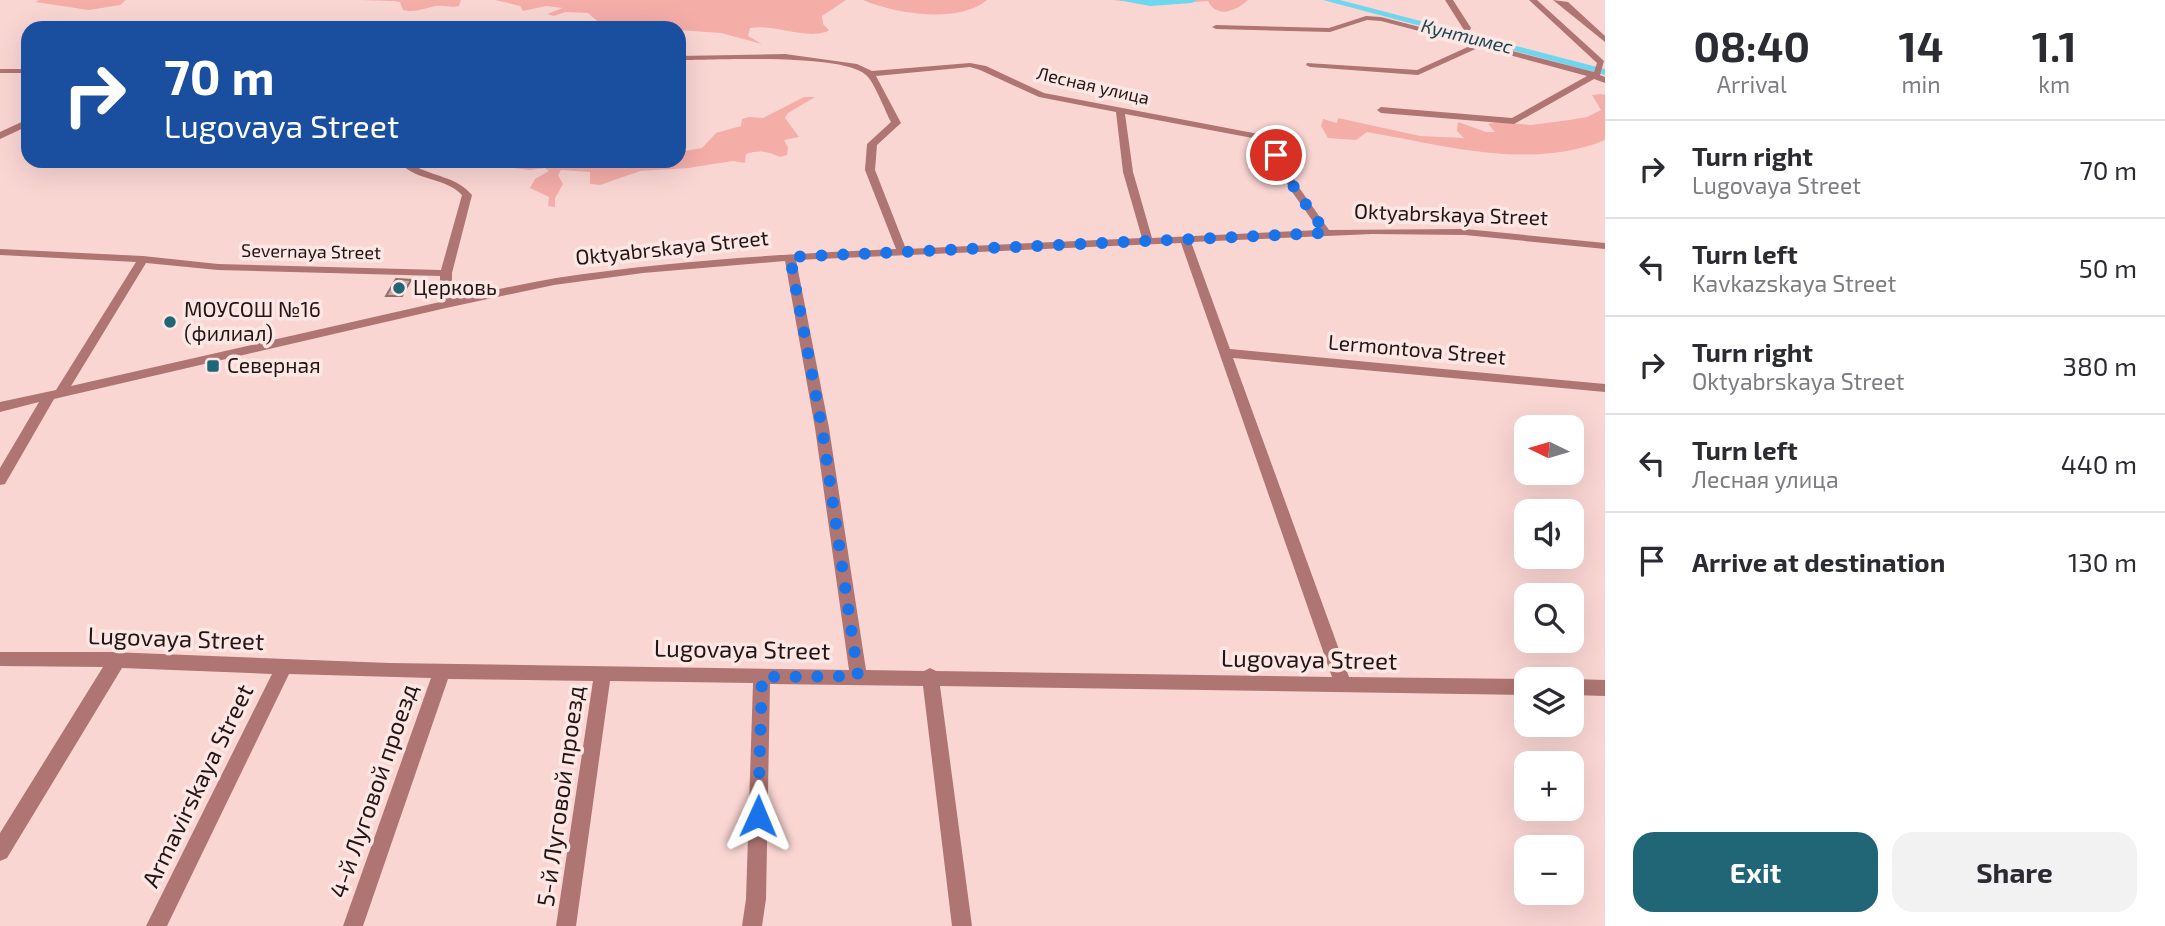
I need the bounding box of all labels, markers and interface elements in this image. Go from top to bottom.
water label: Кунтимес [1419,13,1515,58]
text: 08:40 [1693,20,1810,70]
text: 14 [1899,20,1943,70]
text: 1.1 [2032,20,2077,70]
text: 70 m [164,46,275,105]
icon: right [49,49,140,140]
street label: Лесная улица [1035,61,1152,109]
text: Arrival [1717,70,1787,98]
text: min [1901,70,1941,98]
text: km [2038,70,2070,98]
text: Lugovaya Street [164,106,399,144]
pin [1246,125,1306,185]
icon: arrive [1257,136,1295,174]
text: Turn right [1692,140,1813,171]
icon: right [1633,150,1671,188]
text: 70 m [2079,154,2137,185]
text: Lugovaya Street [1692,171,1861,199]
street label: Oktyabrskaya Street [1354,198,1548,229]
street label: Oktyabrskaya Street [574,224,770,269]
text: Turn left [1692,238,1798,269]
street label: Severnaya Street [241,239,381,263]
icon: left [1633,248,1671,286]
text: 50 m [2079,252,2137,283]
text: Kavkazskaya Street [1692,269,1896,297]
place label: Церковь [413,274,497,299]
marker: Церковь [391,280,407,296]
place label: МОУСОШ №16 (филиал) [184,296,321,345]
marker: МОУСОШ №16 (филиал) [162,314,178,330]
street label: Lermontova Street [1327,328,1507,369]
text: Turn right [1692,336,1813,367]
icon: right [1633,346,1671,384]
text: 380 m [2063,350,2137,381]
place label: Северная [227,352,321,377]
marker: Северная [205,358,221,374]
text: Oktyabrskaya Street [1692,367,1905,395]
north arrow [1514,415,1584,485]
map controls [1514,415,1584,905]
text: Turn left [1692,434,1798,465]
icon: left [1633,444,1671,482]
text: 440 m [2061,448,2137,479]
text: Лесная улица [1692,465,1839,493]
button: sound [1514,499,1584,569]
icon: arrive [1633,542,1671,580]
text: Arrive at destination [1692,546,1945,577]
text: 130 m [2068,546,2137,577]
button: search [1514,583,1584,653]
street label: Lugovaya Street [87,620,265,655]
street label: Lugovaya Street [654,632,830,665]
street label: Lugovaya Street [1221,642,1397,675]
button: layers [1514,667,1584,737]
street label: Armavirskaya Street [135,679,258,892]
street label: 4-й Луговой проезд [322,680,424,902]
street label: 5-й Луговой проезд [530,683,590,908]
button: + [1514,751,1584,821]
position arrow [721,779,795,853]
button: Exit [1633,832,1878,912]
button: Share [1892,832,2137,912]
button: − [1514,835,1584,905]

